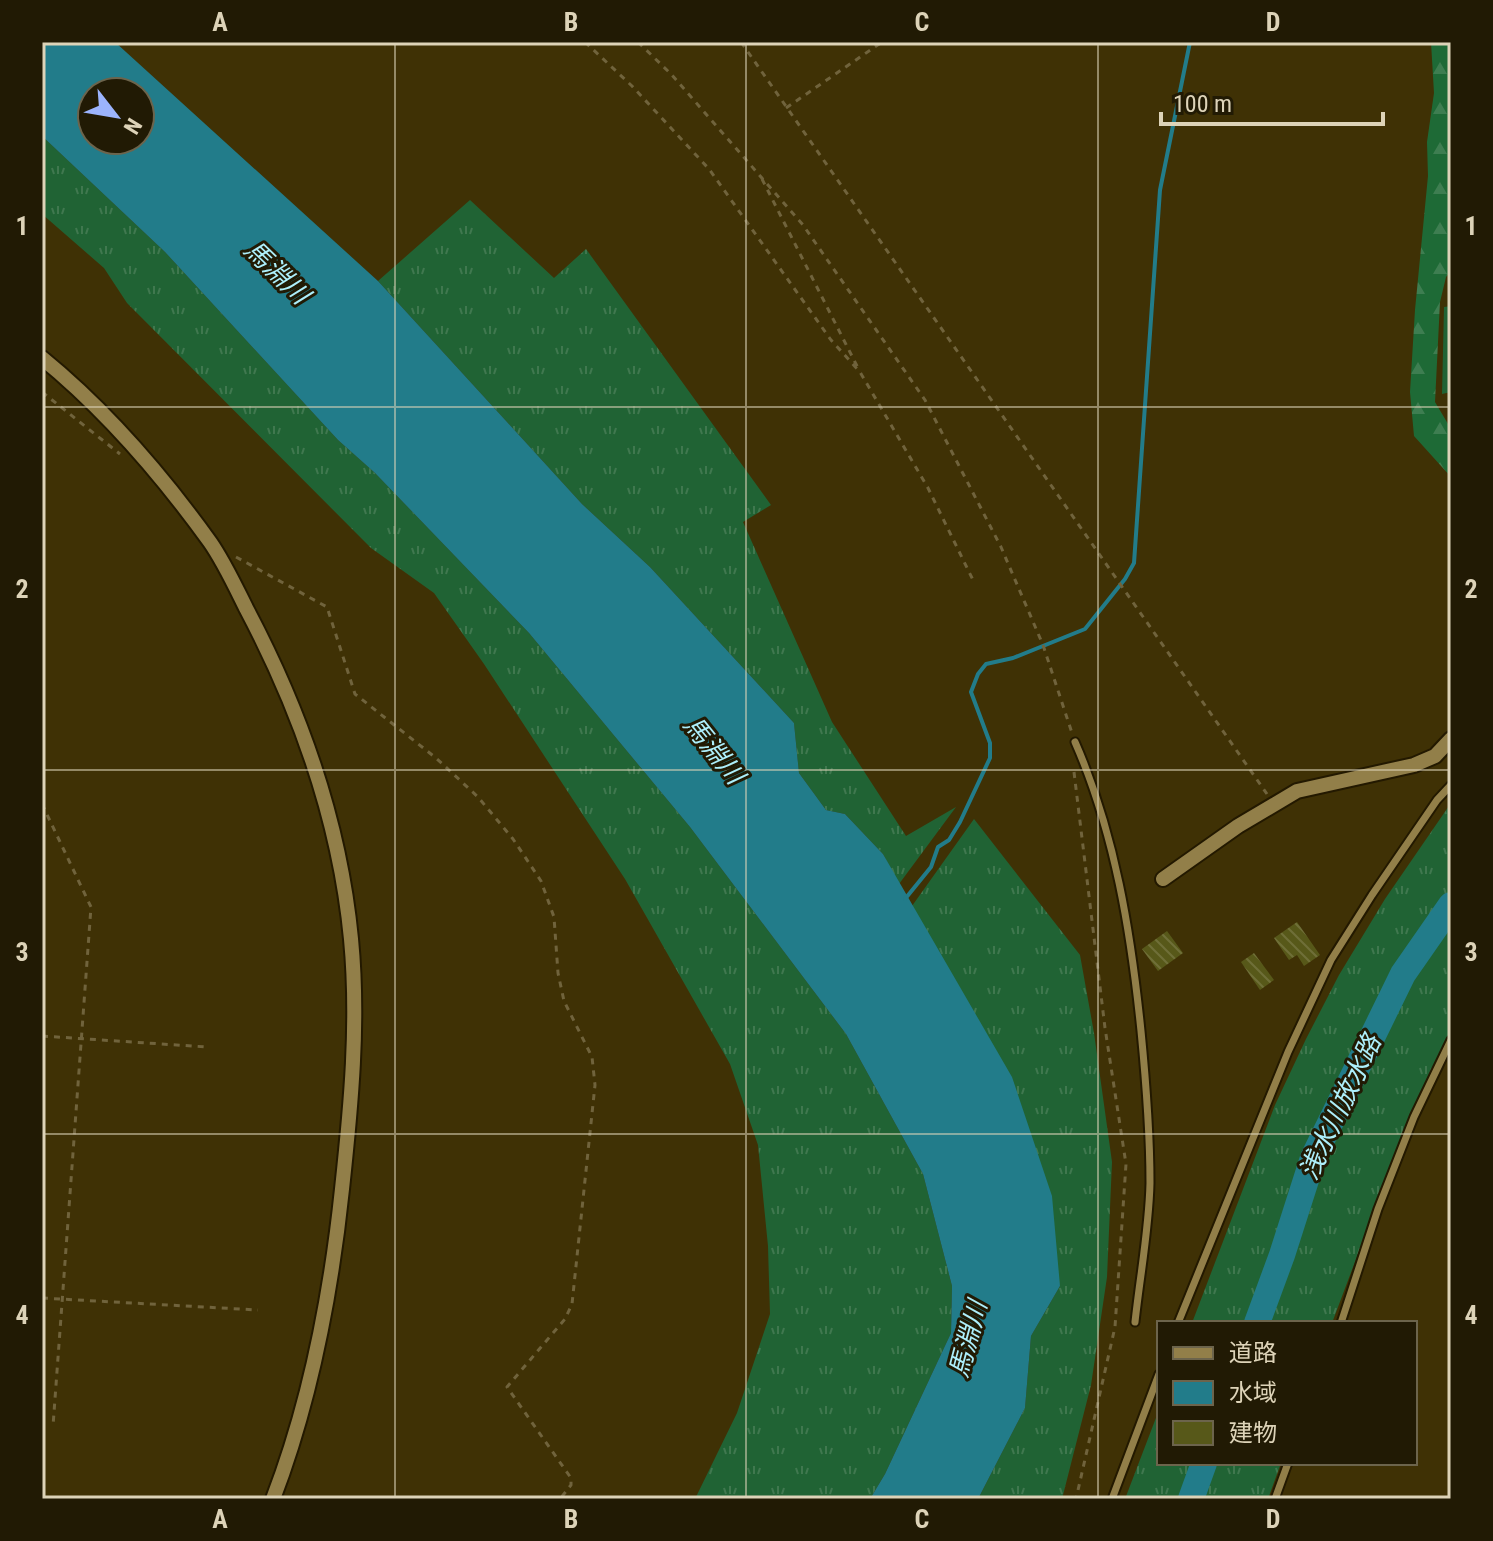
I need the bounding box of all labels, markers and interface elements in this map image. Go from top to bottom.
text: A [212,7,228,37]
text: B [564,7,578,37]
text: C [915,7,930,37]
text: D [1266,7,1280,37]
north arrow [76,76,156,156]
scale bar [1161,76,1383,126]
text: 100 m [1173,90,1232,118]
text: N [119,114,147,138]
text: 1 [15,211,29,241]
text: 1 [1464,211,1478,241]
water label: 馬淵川 [239,234,318,312]
text: 2 [15,574,29,604]
text: 2 [1464,574,1478,604]
water label: 馬淵川 [678,710,752,792]
text: 3 [15,937,29,967]
text: 3 [1464,937,1478,967]
water label: 浅水川放水路 [1293,1028,1387,1184]
water label: 馬淵川 [943,1295,993,1381]
text: 4 [15,1300,29,1330]
text: 4 [1464,1300,1478,1330]
legend [1157,1321,1417,1465]
text: 道路 [1229,1339,1277,1367]
text: 水域 [1229,1379,1277,1407]
text: 建物 [1229,1419,1277,1447]
text: A [212,1504,228,1534]
text: B [564,1504,578,1534]
text: C [915,1504,930,1534]
text: D [1266,1504,1280,1534]

